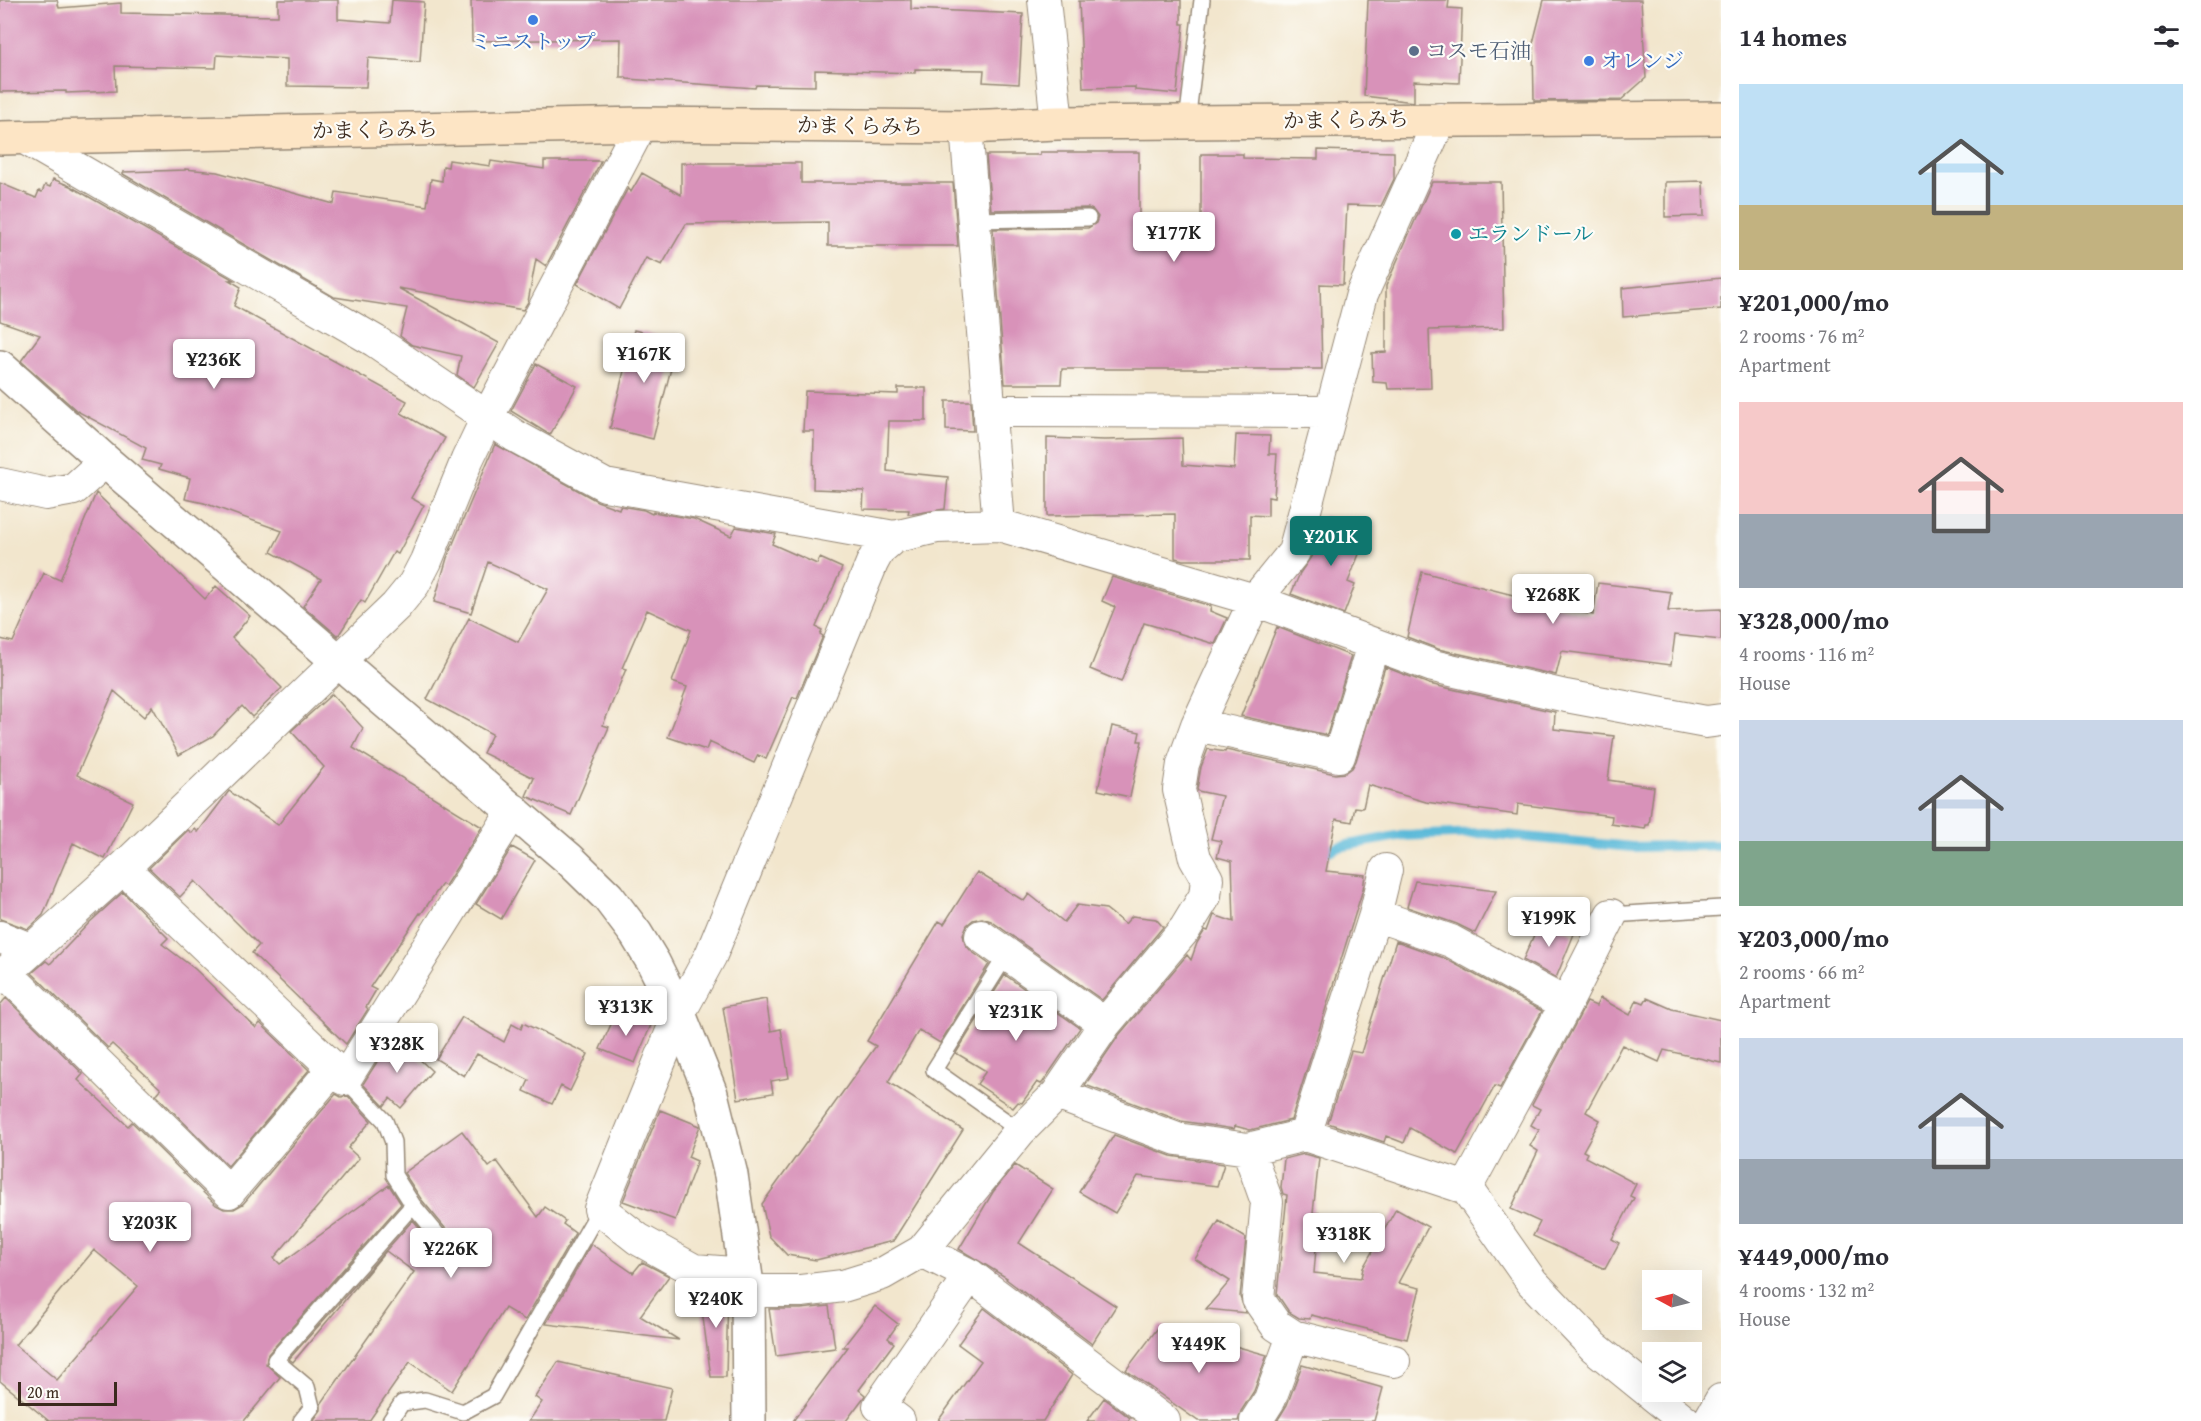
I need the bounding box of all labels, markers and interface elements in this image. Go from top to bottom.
marker: ミニストップ [526,13,540,27]
text: 14 homes [1739,17,1847,56]
icon: filters [2150,20,2183,53]
place label: ミニストップ [470,26,596,57]
place label: コスモ石油 [1426,35,1531,66]
marker: コスモ石油 [1407,44,1421,58]
place label: オレンジ [1601,45,1684,76]
marker: オレンジ [1582,54,1596,68]
street label: かまくらみち [1283,103,1409,136]
street label: かまくらみち [797,109,923,142]
street label: かまくらみち [312,113,438,146]
icon: home [1907,123,2015,231]
pin: ¥177K [1132,212,1216,263]
text: ¥177K [1147,217,1201,246]
place label: エランドール [1468,218,1594,249]
marker: エランドール [1449,227,1463,241]
text: ¥201,000/mo [1739,282,1889,321]
text: 2 rooms · 76 m² [1739,321,1865,350]
pin: ¥167K [602,333,686,384]
text: ¥167K [617,338,671,367]
pin: ¥236K [172,339,256,390]
text: ¥236K [187,344,241,373]
text: Apartment [1739,350,1831,379]
icon: home [1907,441,2015,549]
pin: ¥201K [1289,516,1373,567]
text: ¥201K [1304,521,1358,550]
pin: ¥268K [1511,574,1595,625]
text: ¥268K [1526,579,1580,608]
text: ¥328,000/mo [1739,600,1889,639]
text: 4 rooms · 116 m² [1739,639,1874,668]
text: House [1739,668,1791,697]
icon: home [1907,759,2015,867]
pin: ¥199K [1507,897,1591,948]
text: ¥199K [1522,902,1576,931]
text: ¥203,000/mo [1739,918,1889,957]
text: 2 rooms · 66 m² [1739,957,1865,986]
pin: ¥313K [584,986,668,1037]
text: Apartment [1739,986,1831,1015]
text: ¥313K [599,991,653,1020]
pin: ¥231K [974,991,1058,1042]
text: ¥231K [989,996,1043,1025]
pin: ¥328K [355,1023,439,1074]
text: ¥328K [370,1028,424,1057]
icon: home [1907,1077,2015,1185]
pin: ¥203K [108,1202,192,1253]
text: ¥203K [123,1207,177,1236]
pin: ¥318K [1302,1213,1386,1264]
text: ¥318K [1317,1218,1371,1247]
pin: ¥226K [409,1228,493,1279]
text: ¥226K [424,1233,478,1262]
text: ¥449,000/mo [1739,1236,1889,1275]
north arrow [1642,1270,1702,1330]
map controls [1642,1270,1702,1402]
text: 4 rooms · 132 m² [1739,1275,1874,1304]
pin: ¥240K [674,1278,758,1329]
text: ¥240K [689,1283,743,1312]
text: House [1739,1304,1791,1333]
pin: ¥449K [1157,1323,1241,1374]
text: ¥449K [1172,1328,1226,1357]
button: layers [1642,1342,1702,1402]
scale bar [18,1379,117,1406]
text: 20 m [27,1380,59,1404]

